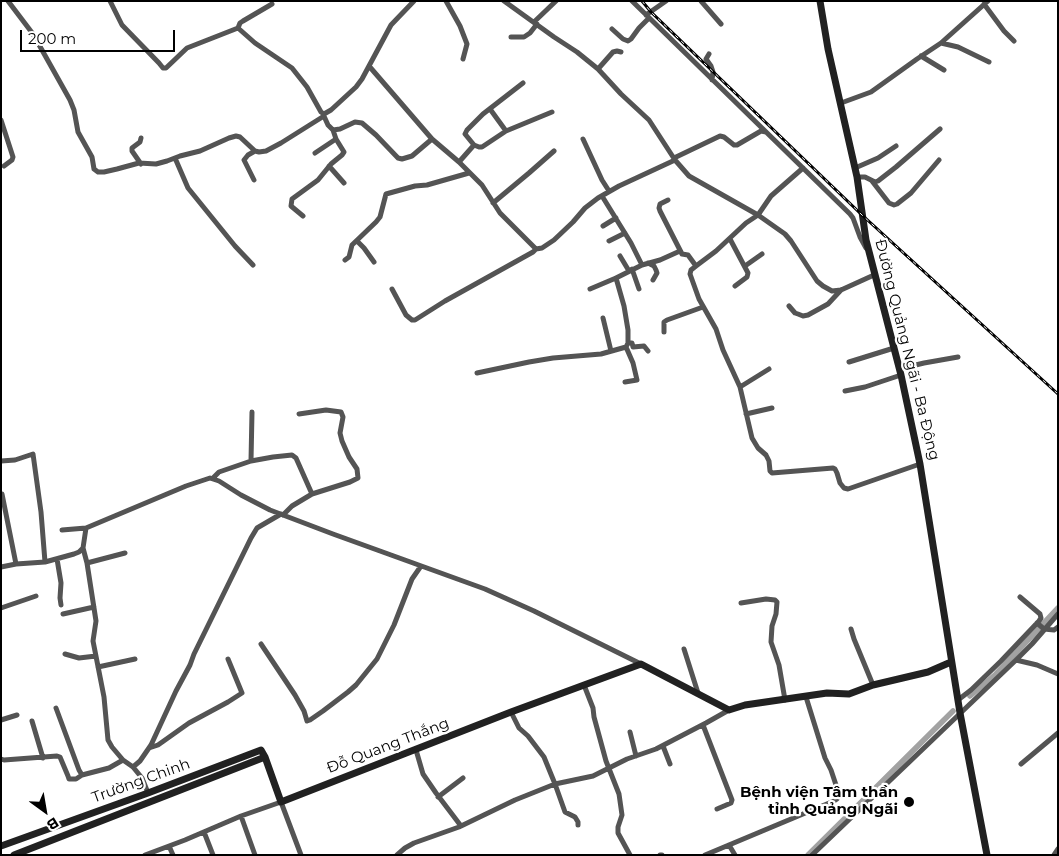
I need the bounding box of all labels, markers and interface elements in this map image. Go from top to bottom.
scale bar [22,20,178,52]
text: 200 m [28,29,76,48]
street label: Đường Quảng Ngãi - Ba Động [871,238,943,462]
street label: Đỗ Quang Thắng [324,714,452,778]
street label: Trường Chinh [89,755,193,807]
place label: Bệnh viện Tâm thần tỉnh Quảng Ngãi [740,784,898,819]
north arrow [20,786,70,836]
marker: Bệnh viện Tâm thần tỉnh Quảng Ngãi [902,795,916,809]
text: B [44,813,62,834]

